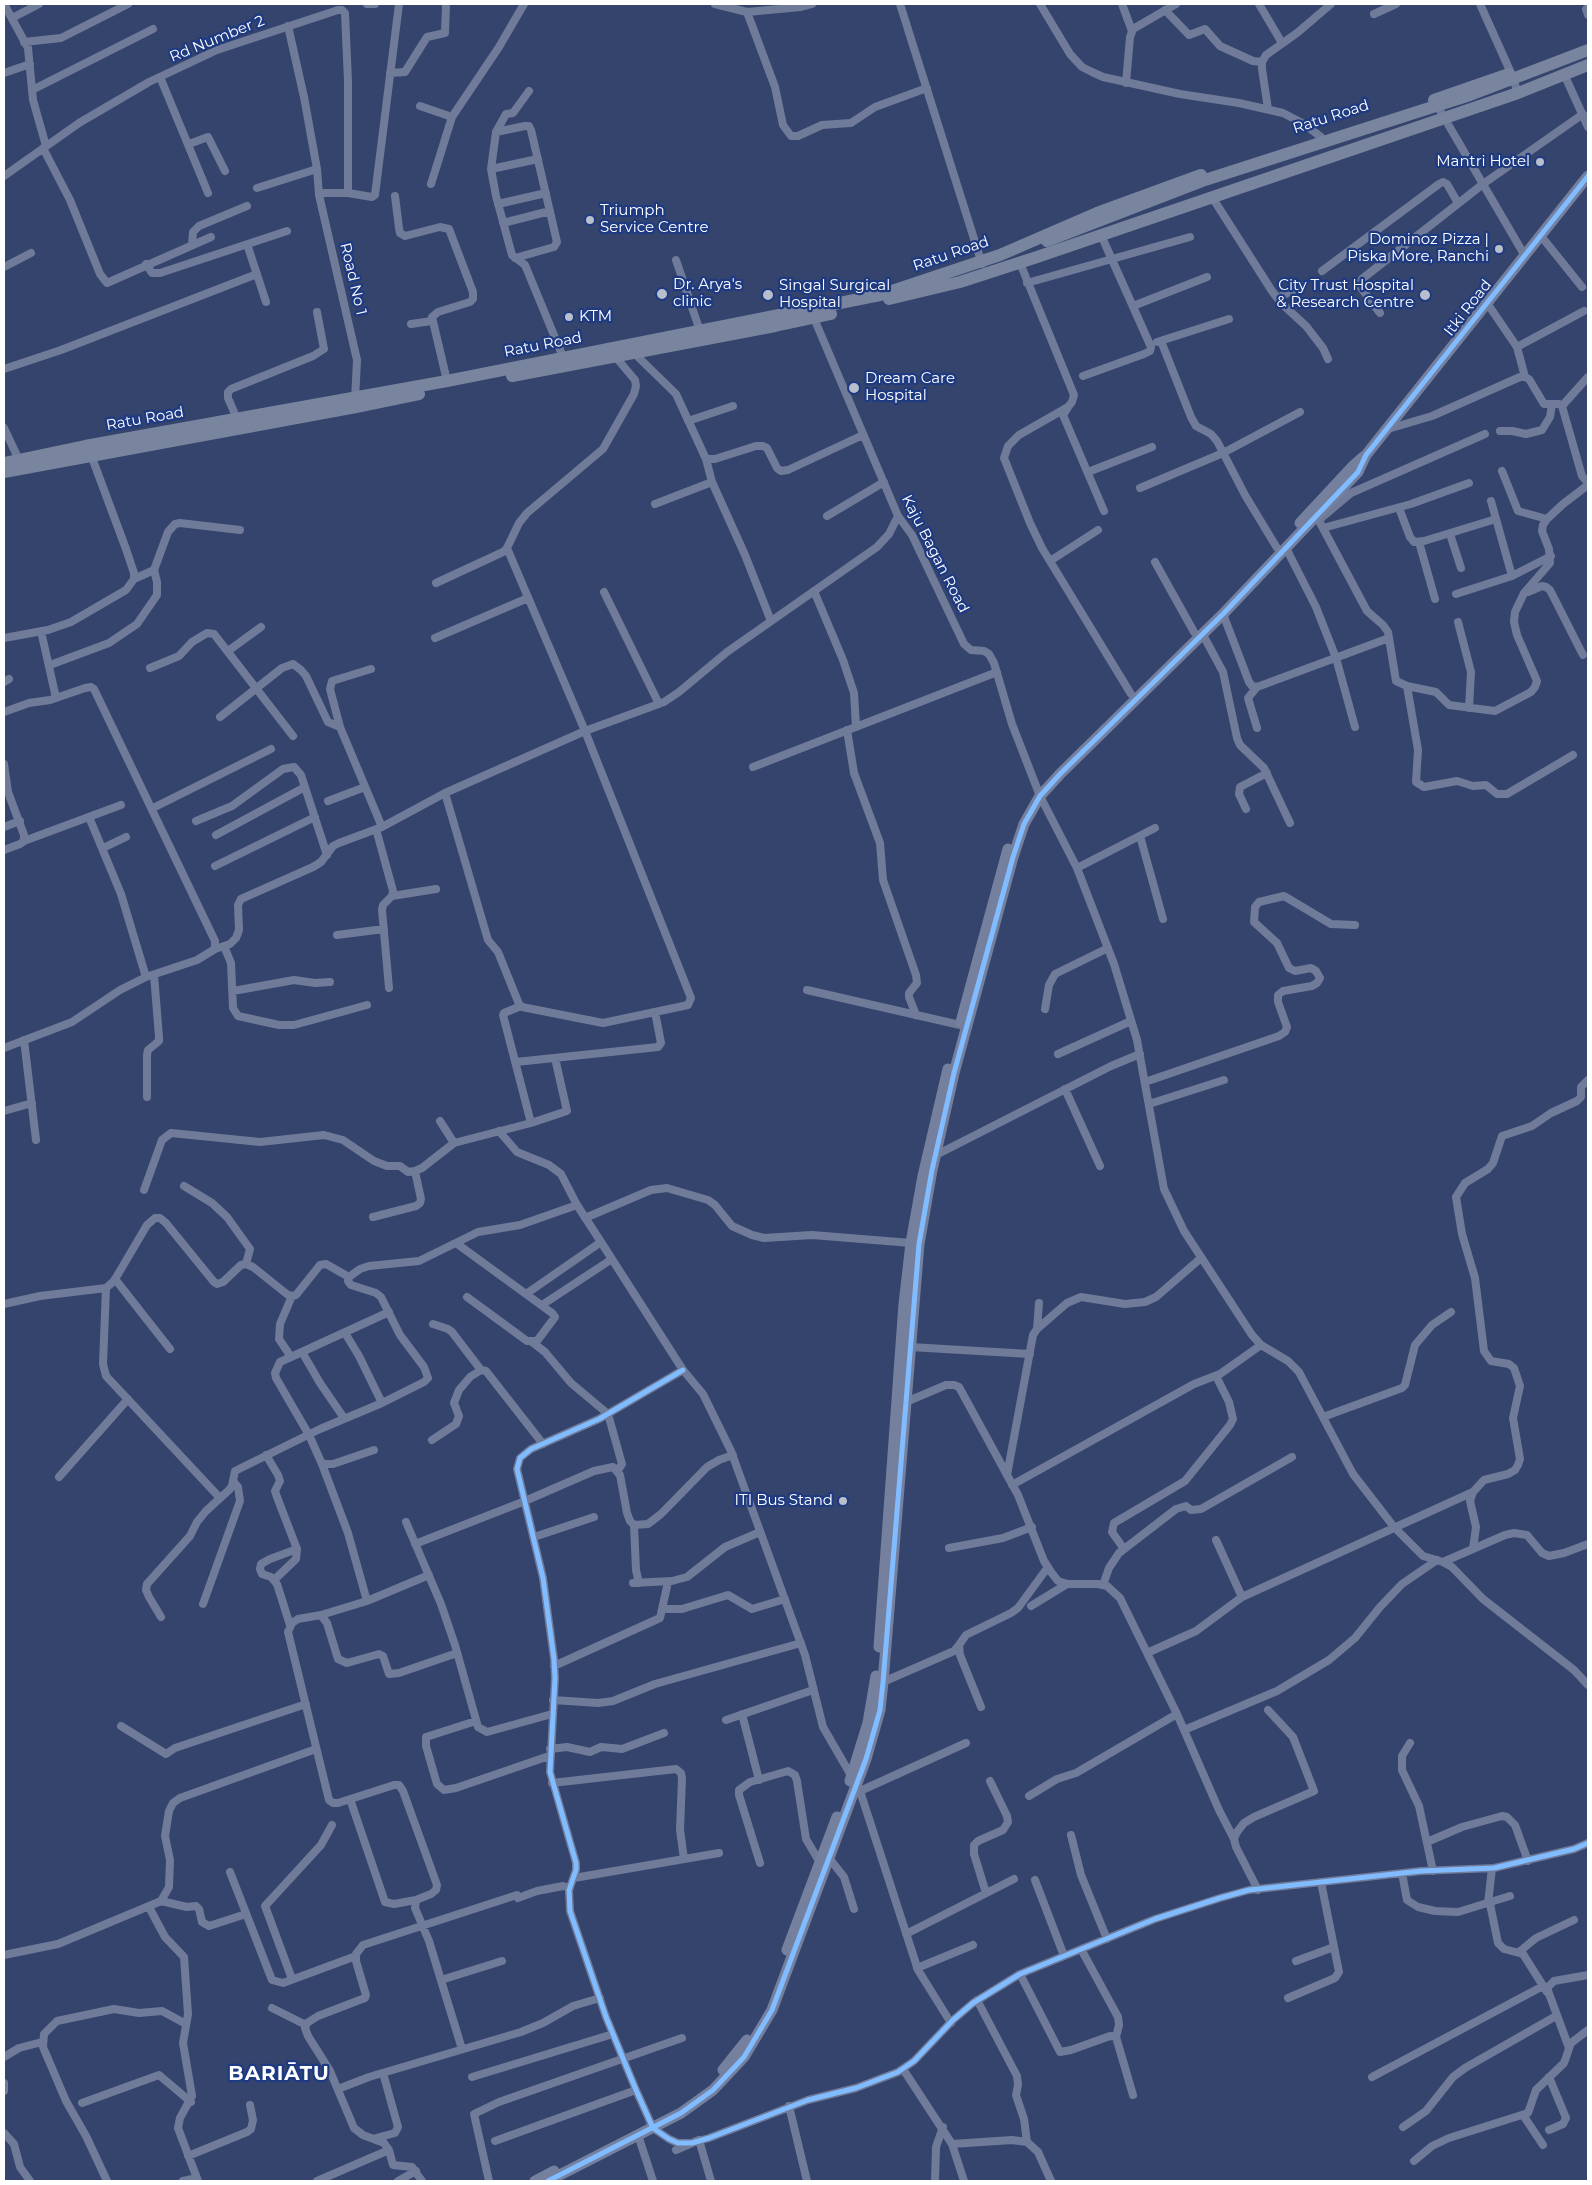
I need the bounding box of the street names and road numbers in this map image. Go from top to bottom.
street label: Rd Number 2 [167,12,267,66]
street label: Ratu Road [1291,96,1371,138]
street label: Ratu Road [911,233,991,275]
street label: Road No 1 [336,241,370,317]
street label: Itki Road [1440,276,1496,340]
street label: Ratu Road [503,329,583,361]
street label: Ratu Road [105,403,185,435]
street label: Kaju Bagan Road [897,492,973,616]

